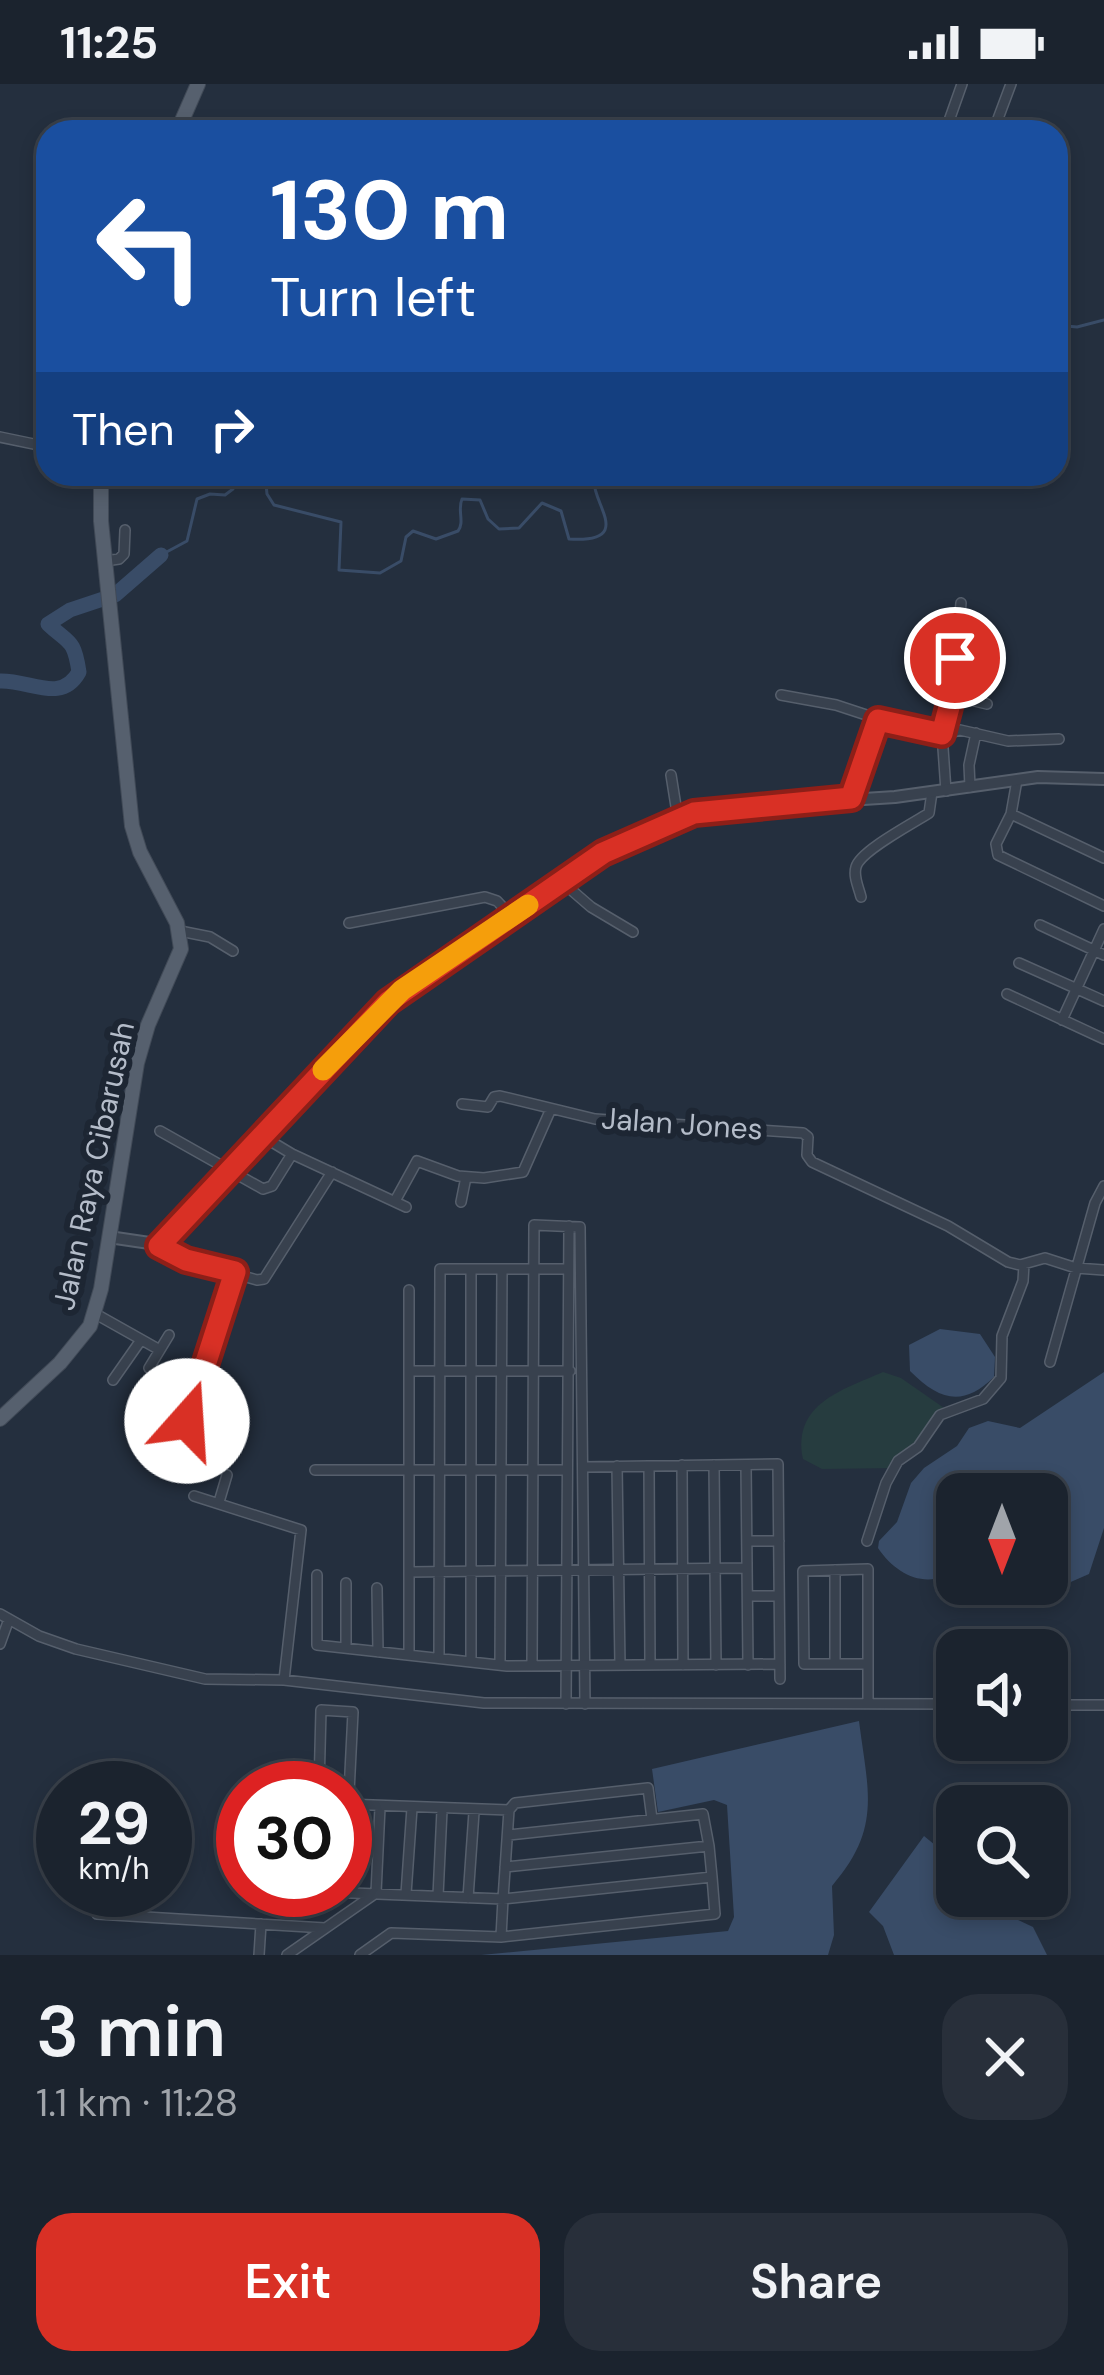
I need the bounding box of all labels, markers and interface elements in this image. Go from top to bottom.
text: 11:25 [60,13,158,72]
text: 130 m [270,156,509,265]
icon: left [72,168,228,324]
text: Turn left [270,262,476,333]
icon: right [199,396,265,462]
text: Then [72,400,175,459]
pin [904,607,1006,709]
icon: arrive [922,625,988,691]
street label: Jalan Raya Cibarusah [44,1018,143,1314]
street label: Jalan Jones [600,1098,764,1149]
position arrow [124,1358,250,1484]
north arrow [936,1473,1068,1605]
map controls [936,1473,1068,1917]
button: sound [936,1629,1068,1761]
speed limit sign: 30 [216,1761,372,1917]
text: 29 [78,1784,150,1863]
button: search [936,1785,1068,1917]
text: km/h [79,1849,149,1888]
text: 3 min [36,1985,226,2078]
button: close [942,1994,1068,2120]
text: 1.1 km · 11:28 [36,2077,238,2128]
button: Exit [36,2213,540,2351]
button: Share [564,2213,1068,2351]

